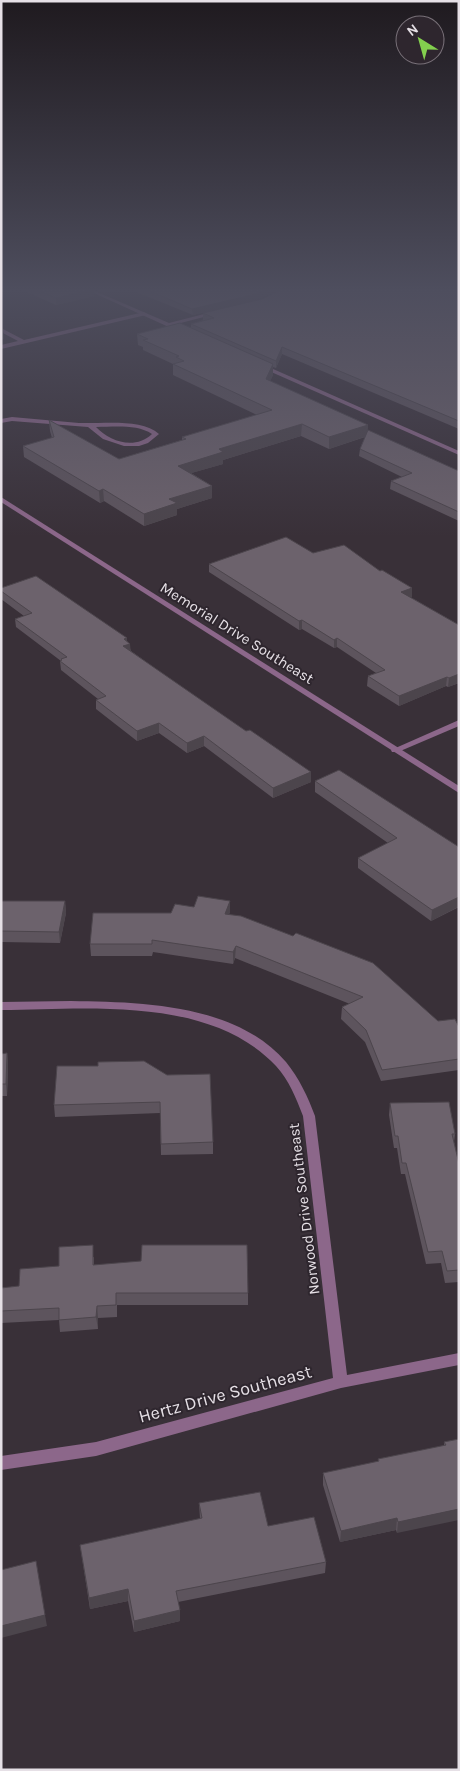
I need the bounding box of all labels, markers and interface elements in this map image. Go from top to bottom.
north arrow [395,15,445,65]
text: N [403,20,422,40]
street label: Memorial Drive Southeast [157,578,317,688]
street label: Norwood Drive Southeast [284,1122,323,1296]
street label: Hertz Drive Southeast [136,1360,314,1428]

